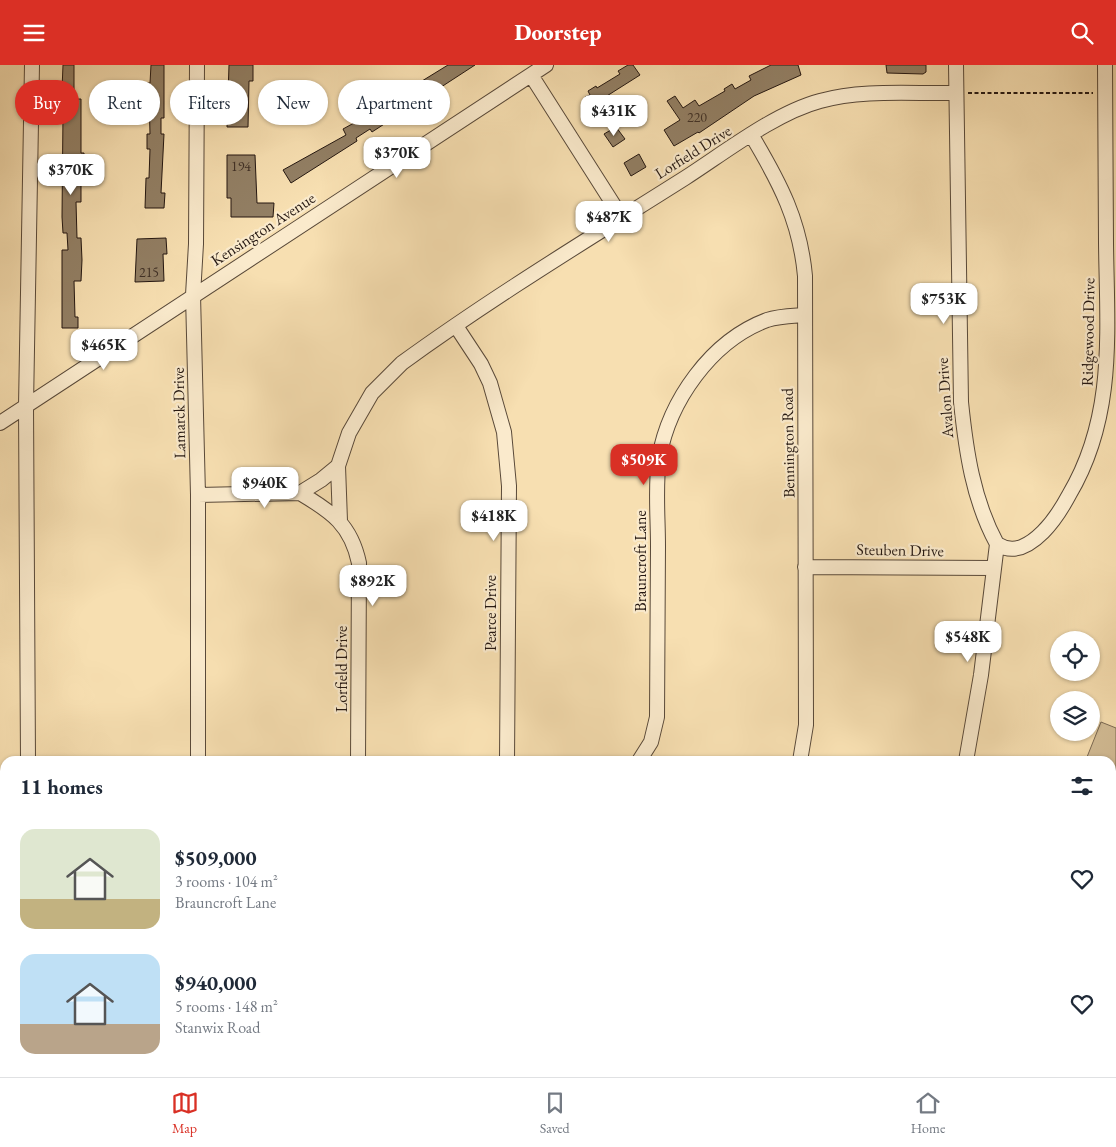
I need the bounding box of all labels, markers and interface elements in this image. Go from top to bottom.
text: Doorstep [515,18,601,47]
icon: menu [20,19,48,47]
icon: search [1068,19,1096,47]
chip: Buy [15,80,79,125]
chip: Rent [89,80,160,125]
chip: Filters [170,80,248,125]
chip: New [258,80,328,125]
chip: Apartment [338,80,450,125]
pin: $431K [579,95,649,137]
text: $431K [592,100,636,121]
house number: 220 [687,108,707,126]
street label: Lorfield Drive [651,120,735,184]
pin: $370K [362,137,432,179]
text: $370K [375,142,419,163]
pin: $370K [36,153,106,196]
house number: 194 [231,157,251,175]
text: $370K [49,159,93,180]
street label: Kensington Avenue [207,187,319,271]
pin: $487K [574,201,644,243]
text: $487K [587,206,631,227]
house number: 215 [139,263,159,281]
street label: Ridgewood Drive [1077,278,1099,386]
pin: $753K [909,283,979,325]
text: $753K [922,288,966,309]
pin: $465K [69,329,139,371]
text: $465K [82,334,126,355]
street label: Avalon Drive [932,357,958,440]
street label: Lamarck Drive [168,367,190,459]
street label: Bennington Road [777,387,799,498]
pin: $509K [609,443,679,486]
text: $509K [622,449,666,470]
pin: $940K [230,467,300,509]
text: $940K [243,472,287,493]
pin: $418K [459,499,529,542]
text: $418K [472,505,516,526]
street label: Brauncroft Lane [630,510,651,612]
street label: Steuben Drive [856,539,944,561]
pin: $892K [338,565,408,607]
text: $892K [351,570,395,591]
street label: Pearce Drive [480,575,501,651]
pin: $548K [933,621,1003,663]
street label: Lorfield Drive [331,626,352,712]
text: $548K [946,626,990,647]
map controls [1050,631,1100,741]
button: locate [1050,631,1100,681]
button: layers [1050,691,1100,741]
icon: filters [1068,772,1096,800]
text: 11 homes [20,773,103,800]
text: $509,000 [175,844,257,871]
icon: home [60,849,120,909]
icon: heart [1068,865,1096,893]
text: 3 rooms · 104 m² [175,871,278,892]
text: Brauncroft Lane [175,892,276,913]
text: $940,000 [175,969,257,996]
icon: home [60,974,120,1034]
icon: heart [1068,990,1096,1018]
text: 5 rooms · 148 m² [175,996,278,1017]
text: Stanwix Road [175,1017,260,1038]
tab: Map [171,1089,199,1137]
tab: Saved [540,1089,570,1137]
tab: Home [911,1089,945,1137]

